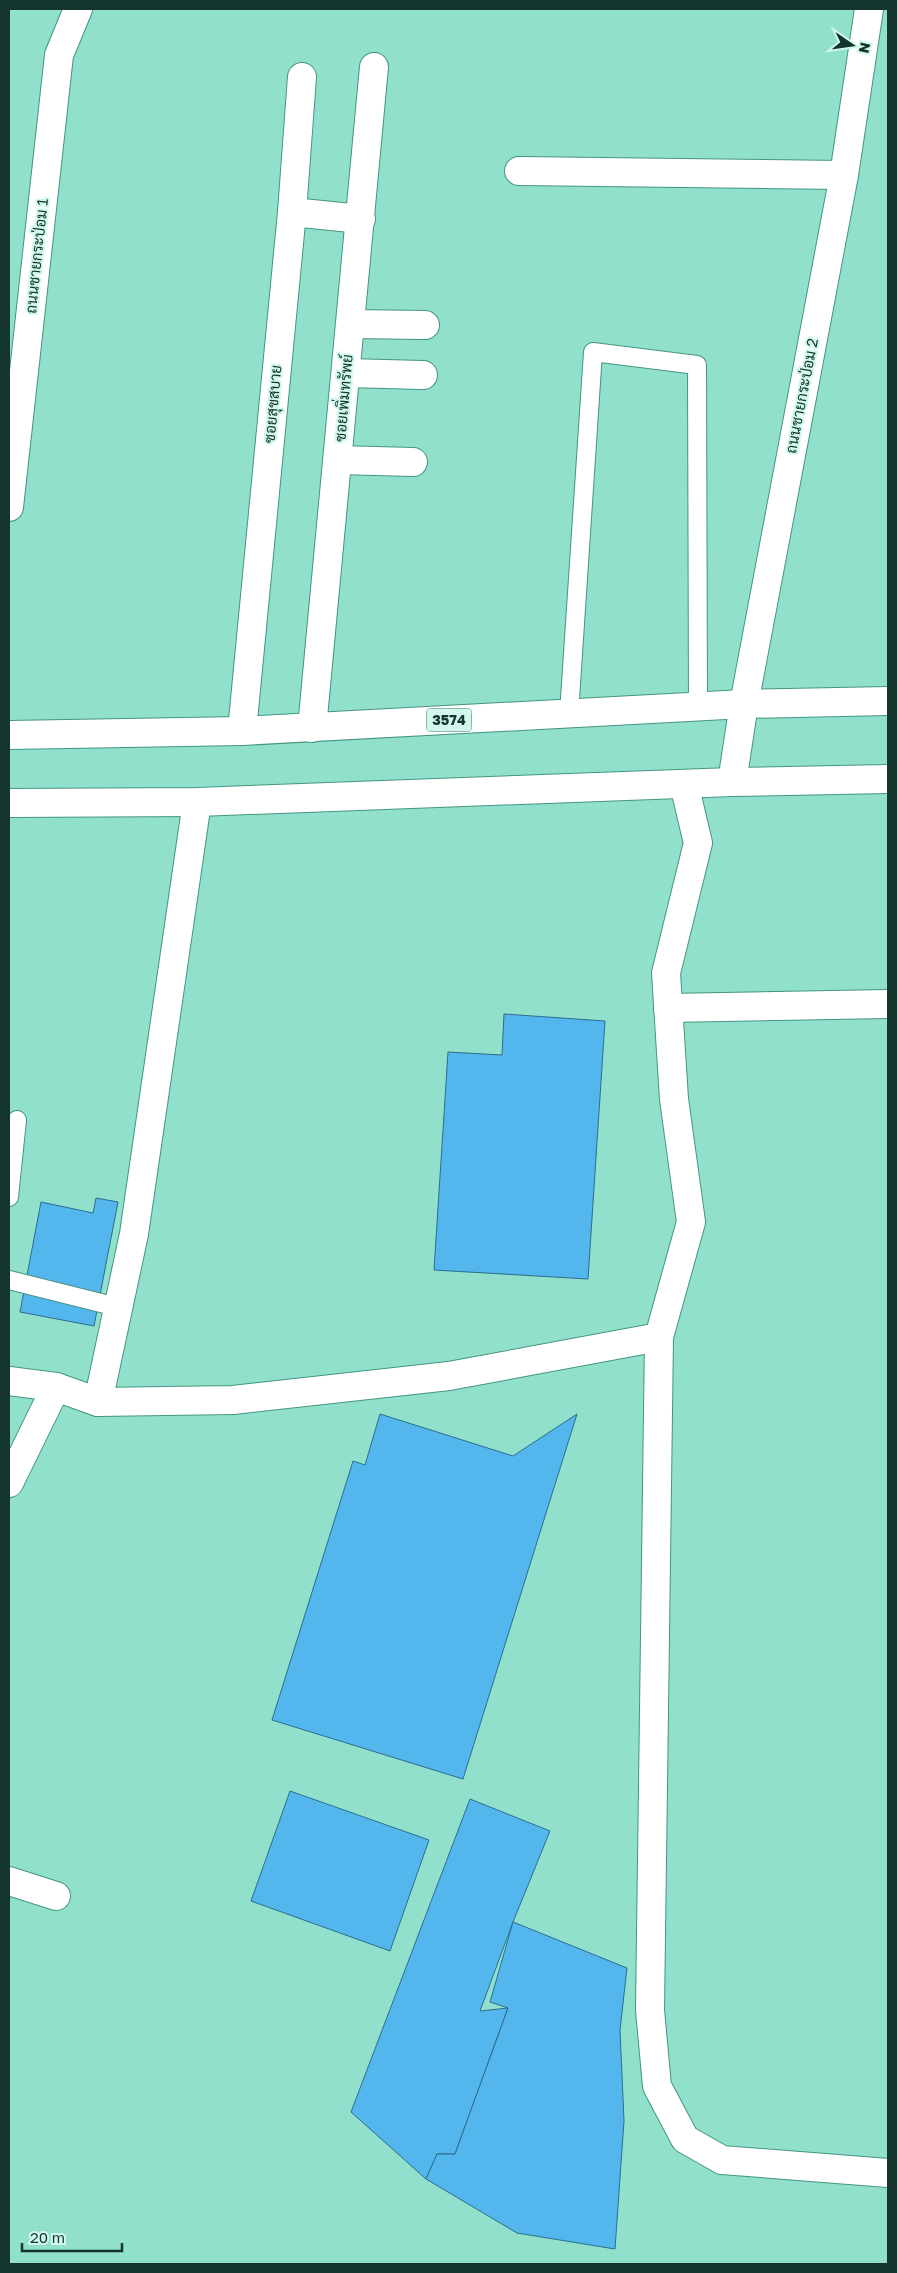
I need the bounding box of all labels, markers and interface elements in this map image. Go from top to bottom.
north arrow [827,20,877,70]
text: N [856,41,875,55]
street label: ถนนชายกระป่อม 1 [21,197,51,314]
street label: ถนนชายกระป่อม 2 [781,337,821,455]
street label: ซอยเพิ่มทรัพย์ [326,353,356,442]
street label: ซอยสุขสบาย [260,364,287,444]
road number: 3574 [426,708,472,732]
scale bar [22,2220,122,2252]
text: 20 m [30,2228,65,2246]

